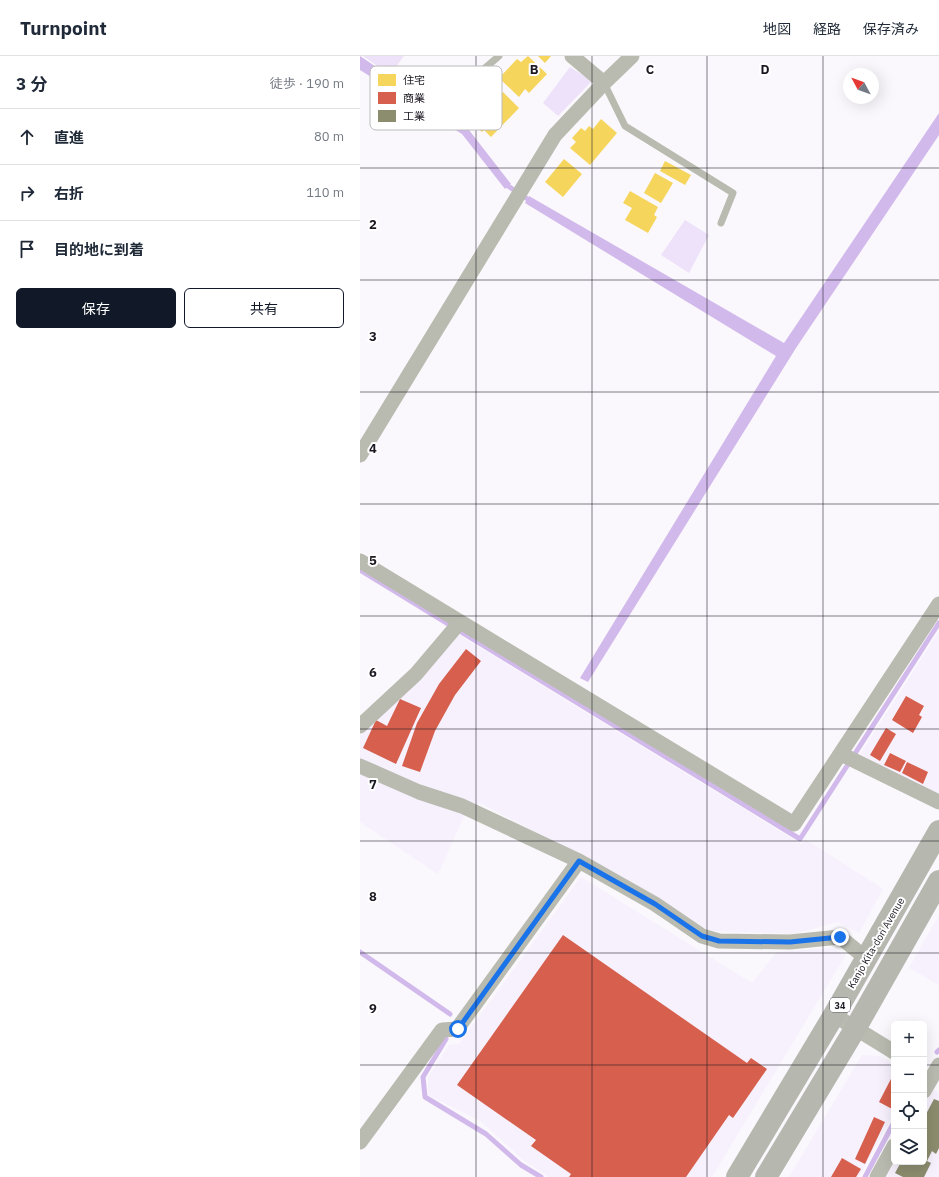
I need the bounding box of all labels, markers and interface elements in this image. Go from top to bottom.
text: Turnpoint [20,16,107,40]
text: 地図 [763,20,791,38]
text: 経路 [813,20,841,38]
text: 保存済み [863,20,919,38]
text: B [530,61,539,78]
text: C [646,61,655,78]
text: D [760,61,770,78]
legend [370,66,502,130]
north arrow [843,68,879,104]
text: 3 分 [16,73,47,95]
text: 住宅 [403,73,425,87]
text: 徒歩 · 190 m [270,75,344,92]
text: 商業 [403,91,425,105]
text: 工業 [403,109,425,123]
icon: ahead [16,126,38,148]
text: 直進 [54,128,84,147]
text: 80 m [314,128,344,145]
icon: right [16,182,38,204]
text: 右折 [54,184,84,203]
text: 110 m [306,184,344,201]
text: 2 [369,216,377,233]
icon: arrive [16,238,38,260]
text: 目的地に到着 [54,240,144,259]
button: 保存 [16,288,176,328]
button: 共有 [184,288,344,328]
text: 3 [369,328,377,345]
text: 4 [369,440,377,457]
text: 5 [369,552,377,569]
text: 6 [369,664,377,681]
text: 7 [369,776,377,793]
text: 8 [369,888,377,905]
street label: Kanjo Kita-dori Avenue [845,895,908,991]
route end [831,928,849,946]
road number: 34 [830,998,850,1012]
text: 9 [369,1000,377,1017]
route start [449,1020,467,1038]
map controls [891,1021,927,1165]
button: + [891,1021,927,1057]
button: − [891,1057,927,1093]
button: locate [891,1093,927,1129]
button: layers [891,1129,927,1165]

